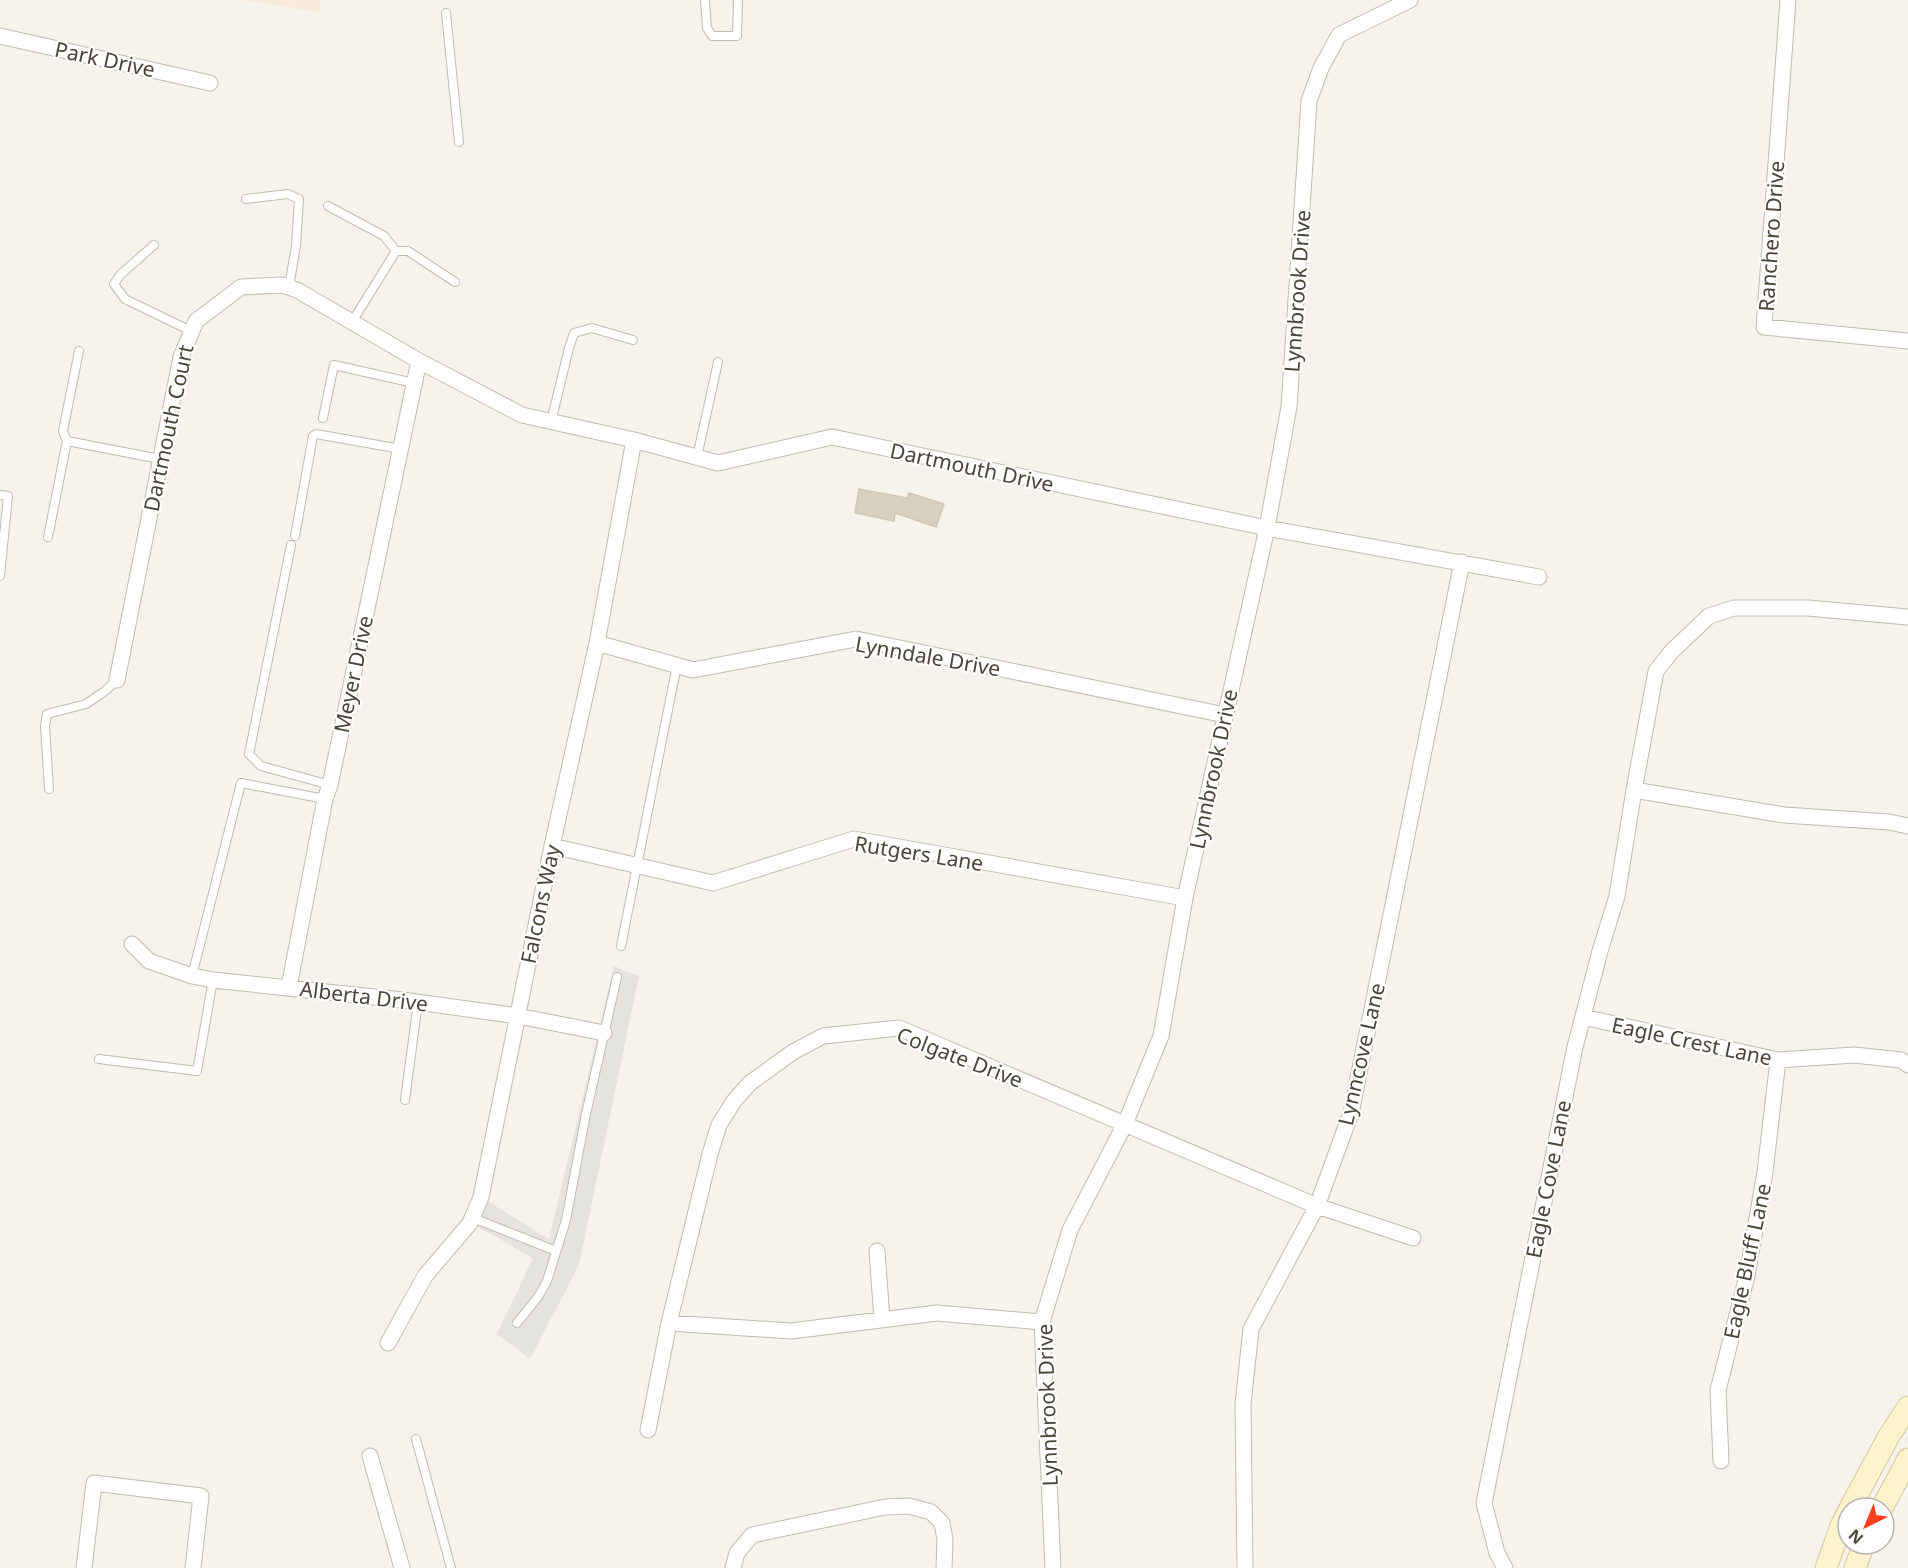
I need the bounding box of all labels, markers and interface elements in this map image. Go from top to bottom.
street label: Park Drive [52,35,158,83]
street label: Ranchero Drive [1752,160,1790,312]
street label: Lynnbrook Drive [1277,209,1317,373]
street label: Dartmouth Court [137,342,199,514]
street label: Dartmouth Drive [888,436,1056,498]
street label: Meyer Drive [327,613,379,735]
street label: Lynndale Drive [853,629,1003,683]
street label: Lynnbrook Drive [1182,686,1244,852]
street label: Rutgers Lane [853,829,985,877]
street label: Falcons Way [514,842,566,966]
street label: Alberta Drive [298,974,430,1018]
street label: Lynncove Lane [1331,980,1391,1128]
street label: Eagle Crest Lane [1609,1010,1775,1072]
street label: Colgate Drive [893,1020,1027,1094]
street label: Eagle Cove Lane [1519,1098,1577,1260]
street label: Eagle Bluff Lane [1717,1180,1777,1342]
street label: Lynnbrook Drive [1030,1323,1064,1487]
north arrow [1836,1496,1896,1556]
text: N [1844,1524,1868,1549]

